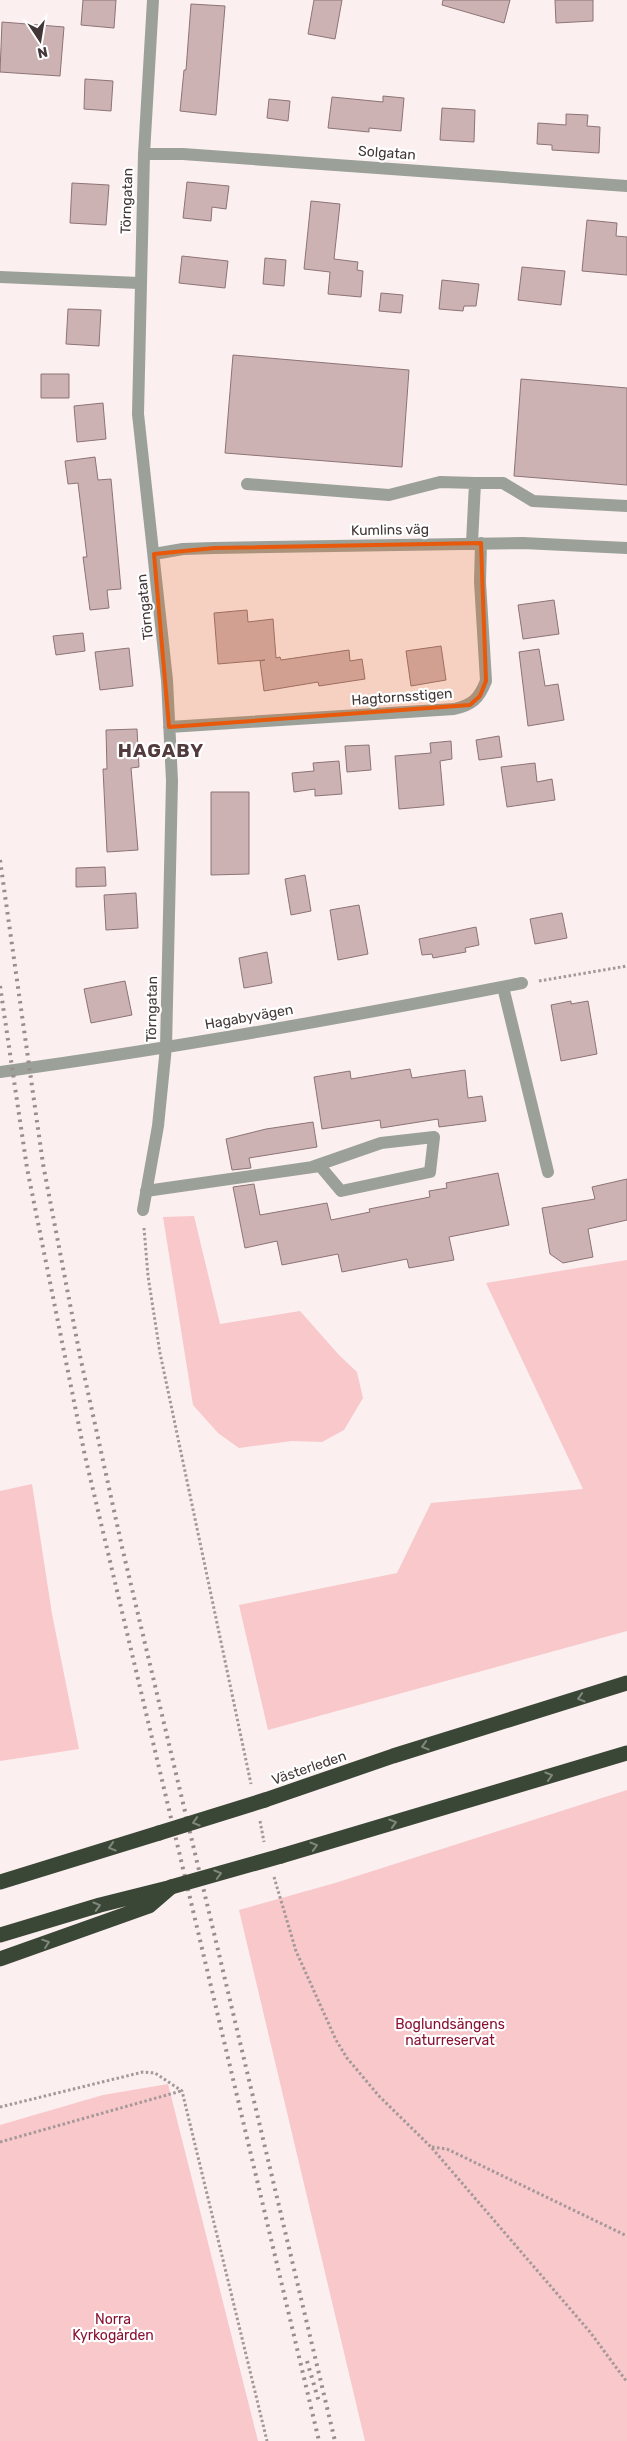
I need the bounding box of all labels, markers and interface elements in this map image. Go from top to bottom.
north arrow [15,15,65,65]
text: N [36,43,49,62]
street label: Solgatan [358,143,416,163]
street label: Törngatan [117,168,137,234]
street label: Kumlins väg [351,521,429,539]
street label: Törngatan [133,573,157,641]
street label: Hagtornsstigen [351,685,453,709]
district label: HAGABY [118,739,204,762]
street label: Törngatan [143,976,161,1042]
street label: Hagabyvägen [203,1001,295,1033]
one-way arrow [577,1692,585,1702]
one-way arrow [422,1741,430,1751]
street label: Västerleden [269,1747,349,1789]
one-way arrow [545,1772,553,1782]
one-way arrow [192,1816,201,1826]
one-way arrow [389,1818,397,1828]
one-way arrow [108,1842,117,1852]
one-way arrow [309,1842,318,1852]
one-way arrow [214,1869,222,1879]
one-way arrow [92,1901,101,1911]
one-way arrow [41,1939,50,1949]
park label: Boglundsängens naturreservat [395,2016,505,2049]
park label: Norra Kyrkogården [72,2311,154,2344]

